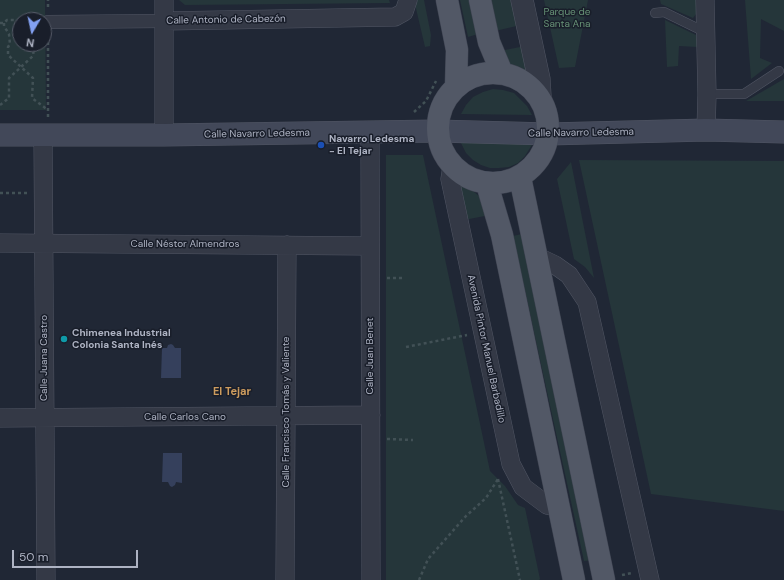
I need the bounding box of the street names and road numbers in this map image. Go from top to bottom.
street label: Calle Antonio de Cabezón [166,13,286,27]
street label: Calle Navarro Ledesma [528,126,634,140]
street label: Calle Navarro Ledesma [204,127,310,141]
street label: Calle Néstor Almendros [131,238,239,250]
street label: Avenida Pintor Manuel Barbadillo [464,274,508,424]
street label: Calle Juana Castro [38,315,50,401]
street label: Calle Juan Benet [364,318,376,394]
street label: Calle Francisco Tomás y Valiente [280,336,292,488]
street label: Calle Carlos Cano [144,411,226,423]

